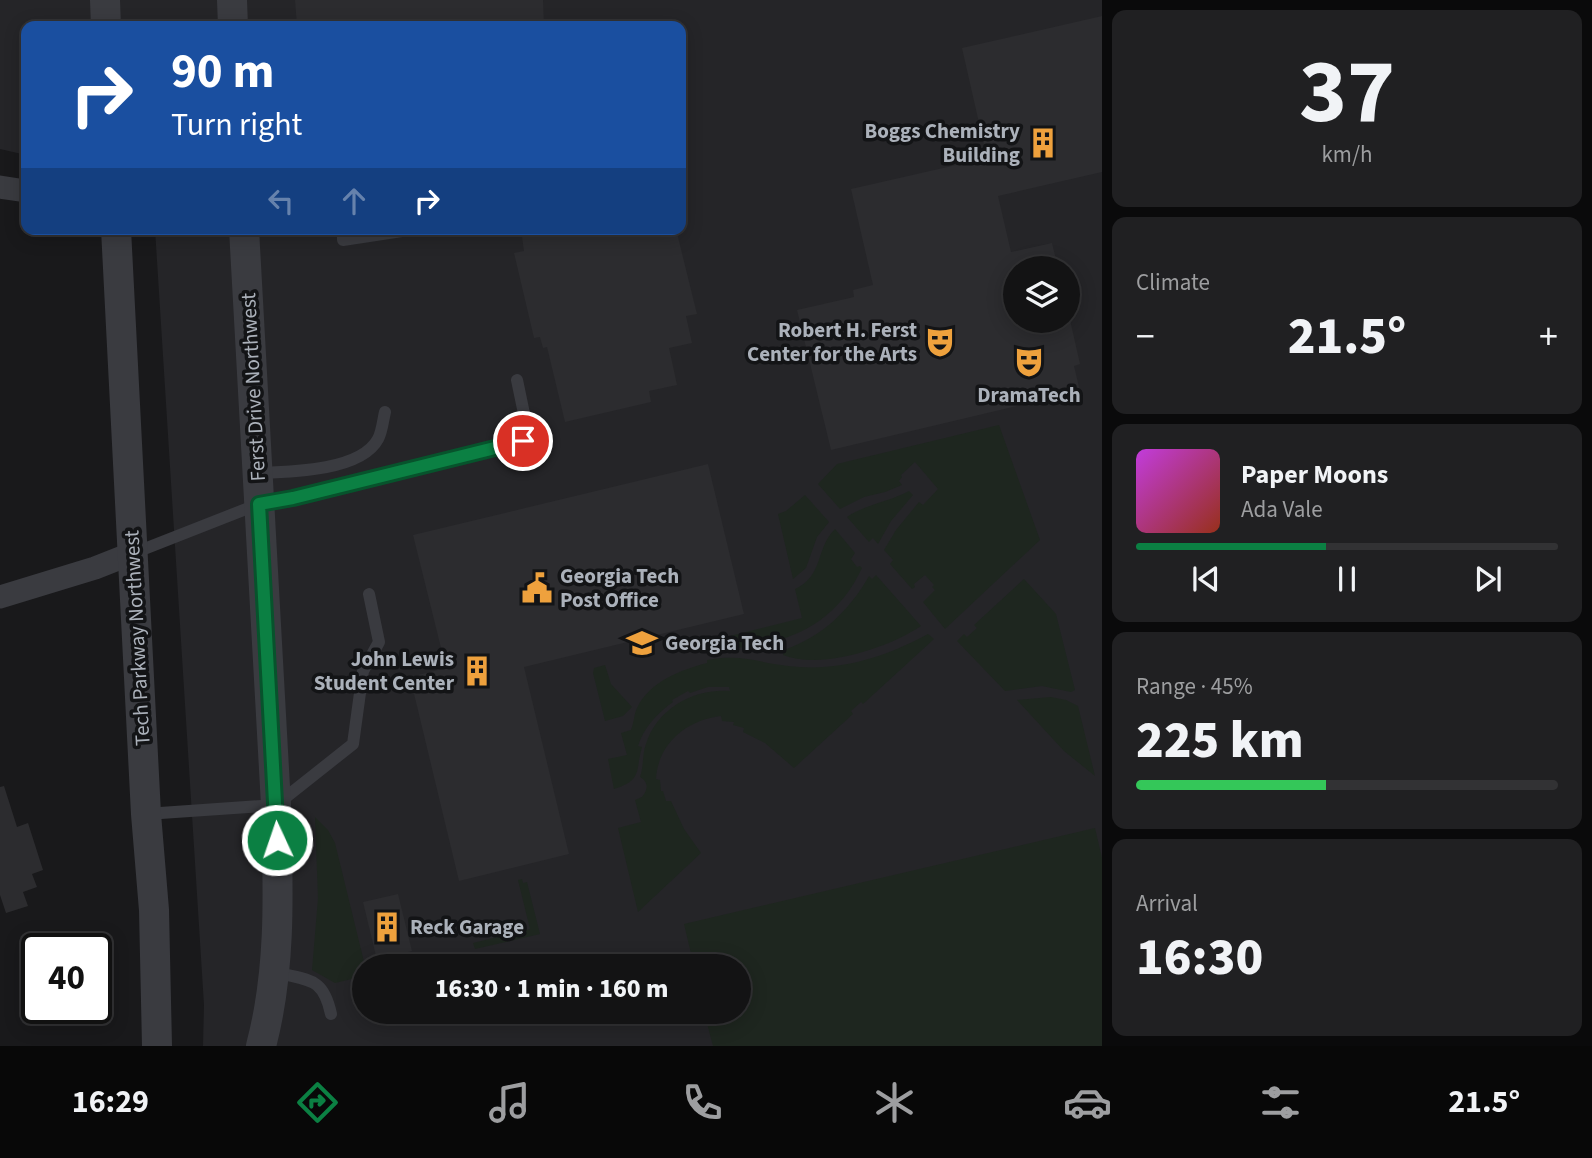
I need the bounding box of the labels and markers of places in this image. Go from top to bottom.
place label: Boggs Chemistry Building [864,116,1020,170]
building icon: Boggs Chemistry Building [1026,126,1060,160]
place label: Robert H. Ferst Center for the Arts [747,315,917,369]
theatre icon: Robert H. Ferst Center for the Arts [923,325,957,359]
theatre icon: DramaTech [1012,345,1046,379]
place label: DramaTech [977,380,1081,410]
pin [493,411,553,471]
place label: Georgia Tech Post Office [560,561,679,615]
public building icon: Georgia Tech Post Office [520,571,554,605]
school or university icon: Georgia Tech [625,626,659,660]
place label: Georgia Tech [665,628,784,658]
place label: John Lewis Student Center [314,644,455,698]
building icon: John Lewis Student Center [460,654,494,688]
building icon: Reck Garage [370,910,404,944]
place label: Reck Garage [410,912,524,942]

